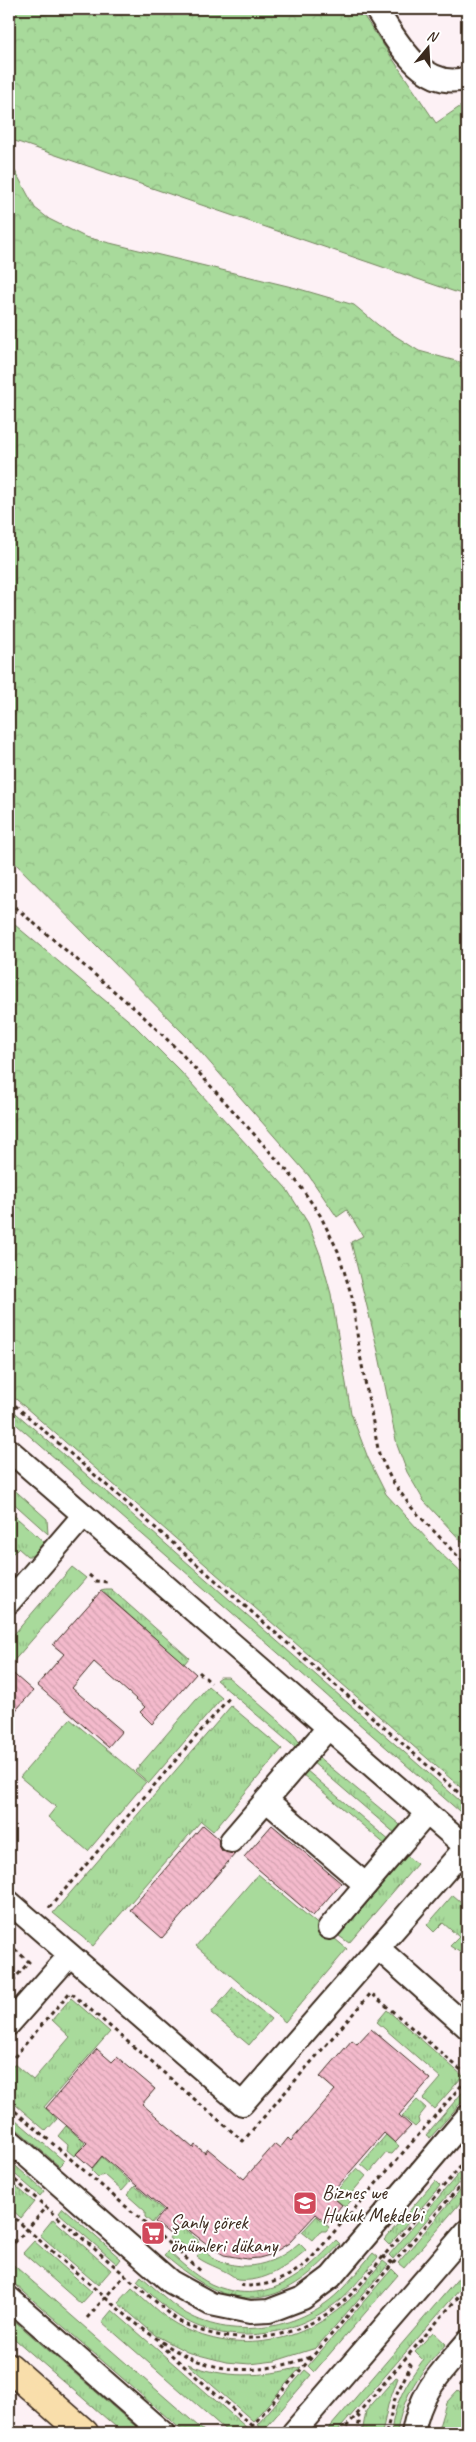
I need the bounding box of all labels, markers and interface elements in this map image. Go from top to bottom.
north arrow [404,22,454,72]
text: N [425,27,441,46]
place label: Biznes we Hukuk Mekdebi [322,2180,425,2228]
school or university icon: Biznes we Hukuk Mekdebi [292,2190,318,2216]
place label: Şanly çörek önümleri dükany [170,2210,280,2258]
supermarket icon: Şanly çörek önümleri dükany [140,2220,166,2246]

